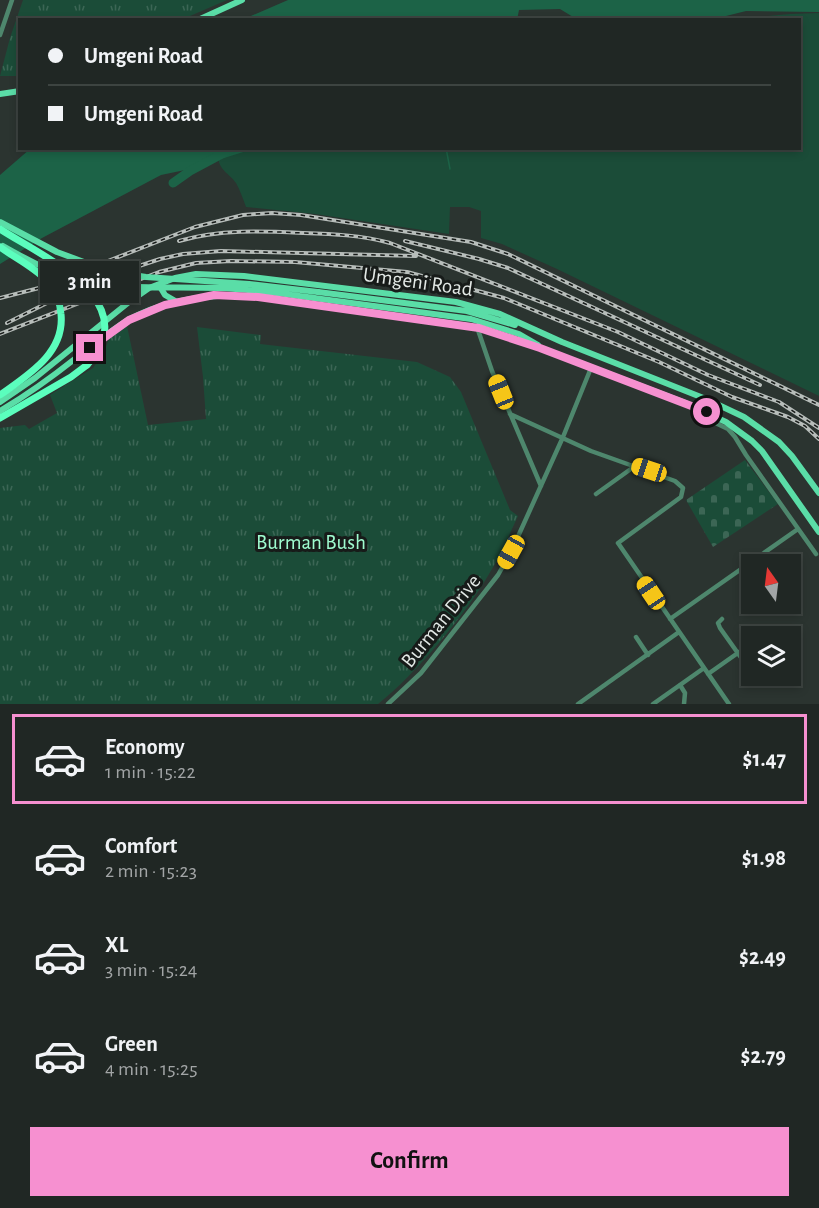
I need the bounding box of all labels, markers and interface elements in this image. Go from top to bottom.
text: Umgeni Road [84,45,203,67]
text: Umgeni Road [84,103,203,125]
callout: 3 min [40,261,140,303]
street label: Umgeni Road [362,264,474,300]
text: 3 min [68,272,111,292]
route end [76,334,103,361]
car [486,372,516,412]
route start [693,398,720,425]
car [629,456,669,484]
park label: Burman Bush [256,532,366,553]
car [494,532,528,572]
north arrow [741,554,801,614]
map controls [741,554,801,686]
street label: Burman Drive [397,571,485,671]
car [633,573,669,613]
button: layers [741,626,801,686]
icon: car [33,732,87,786]
text: Economy [105,736,185,758]
text: $1.47 [743,748,786,770]
text: 1 min · 15:22 [105,762,196,782]
icon: car [33,831,87,885]
text: Comfort [105,835,177,857]
text: $1.98 [742,847,786,869]
text: 2 min · 15:23 [105,861,197,881]
icon: car [33,930,87,984]
text: XL [105,934,128,956]
text: $2.49 [739,946,786,968]
text: 3 min · 15:24 [105,960,197,980]
icon: car [33,1029,87,1083]
text: Green [105,1033,158,1055]
text: $2.79 [741,1045,786,1067]
text: 4 min · 15:25 [105,1059,198,1079]
button: Confirm [30,1127,789,1196]

